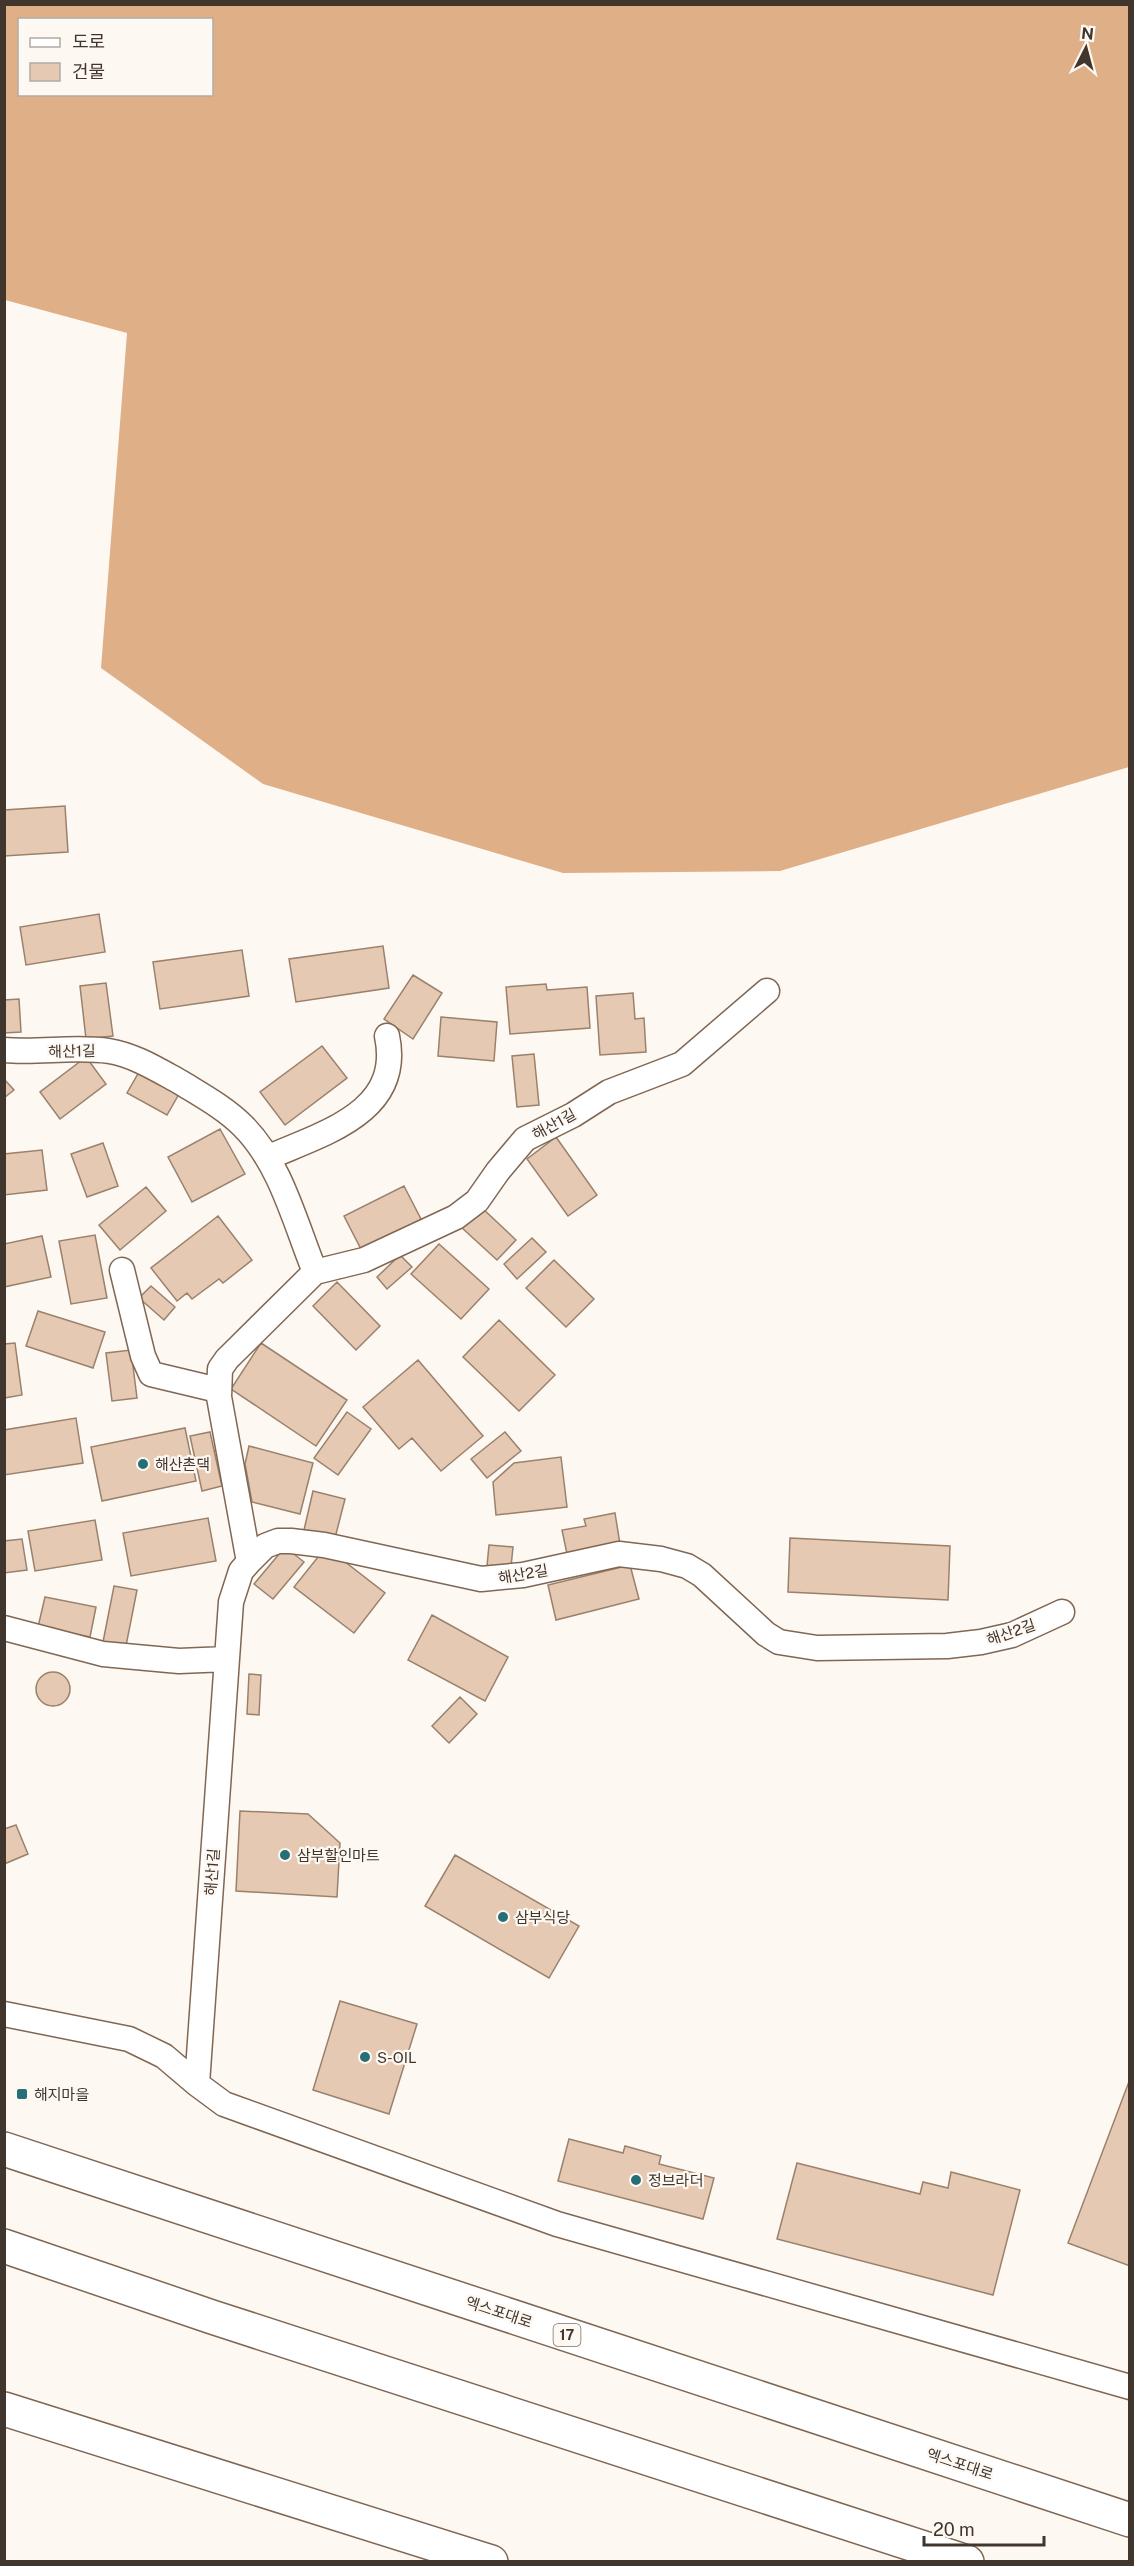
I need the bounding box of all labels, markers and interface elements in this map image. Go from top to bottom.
legend [18,18,213,96]
north arrow [1056,18,1116,78]
text: N [1080,23,1095,44]
text: 도로 [72,31,105,52]
text: 건물 [72,61,105,82]
street label: 해산1길 [48,1042,96,1060]
street label: 해산1길 [529,1105,579,1143]
place label: 해산촌댁 [155,1456,210,1473]
marker: 해산촌댁 [136,1457,150,1471]
street label: 해산2길 [497,1561,549,1587]
street label: 해산2길 [984,1616,1038,1648]
place label: 삼부할인마트 [297,1847,380,1864]
street label: 해산1길 [202,1848,222,1896]
marker: 삼부할인마트 [278,1848,292,1862]
place label: 삼부식당 [515,1909,570,1926]
marker: 삼부식당 [496,1910,510,1924]
place label: S-OIL [377,2049,417,2066]
marker: S-OIL [358,2050,372,2064]
place label: 해지마을 [34,2086,89,2103]
marker: 해지마을 [15,2087,29,2101]
place label: 정브라더 [648,2172,703,2189]
marker: 정브라더 [629,2173,643,2187]
street label: 엑스포대로 [464,2293,534,2331]
road number: 17 [554,2324,580,2346]
street label: 엑스포대로 [925,2445,995,2483]
scale bar [924,2509,1044,2547]
text: 20 m [933,2519,975,2540]

